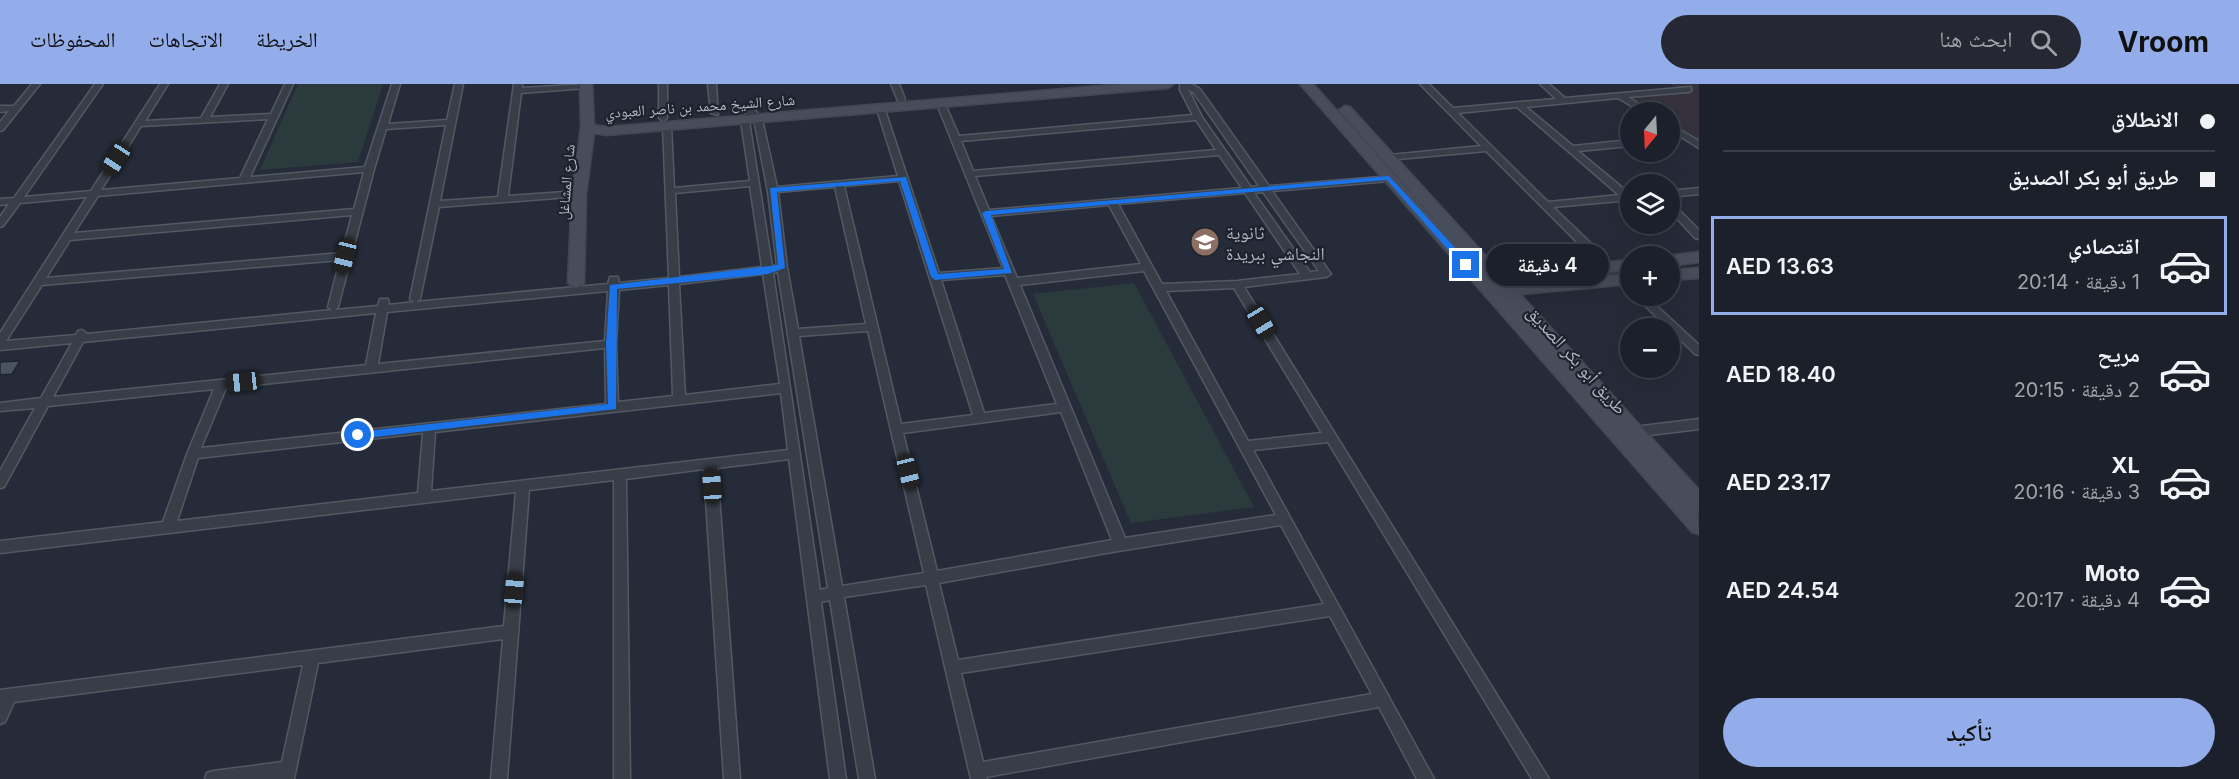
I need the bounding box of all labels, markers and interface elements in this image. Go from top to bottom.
search box [1661,15,2081,69]
text: Vroom [2117,25,2209,59]
text: ابحث هنا [1939,26,2012,52]
icon: search [2027,26,2060,59]
text: المحفوظات [30,27,115,52]
text: الاتجاهات [148,27,223,52]
text: الخريطة [256,27,318,52]
street label: شارع الشيخ محمد بن ناصر العبودي [604,90,796,125]
north arrow [1620,102,1680,162]
map controls [1620,102,1680,378]
text: الانطلاق [2111,106,2179,132]
car [99,139,133,179]
street label: شارع المشاغل [553,143,580,221]
text: طريق أبو بكر الصديق [2008,164,2179,190]
button: layers [1620,174,1680,234]
place label: ثانوية النجاشي ببريدة [1226,222,1325,268]
school or university icon: ثانوية النجاشي ببريدة [1189,226,1221,258]
text: اقتصادي [2068,233,2140,259]
car [332,236,358,276]
icon: car [2158,239,2212,293]
callout: 4 دقيقة [1487,244,1610,286]
button: + [1620,246,1680,306]
route end [1452,251,1479,278]
text: 4 دقيقة [1518,253,1577,277]
text: AED 13.63 [1726,253,1834,279]
text: 1 دقيقة · 20:14 [2017,270,2140,294]
street label: طريق أبو بكر الصديق [1522,301,1631,419]
car [1244,302,1278,342]
button: − [1620,318,1680,378]
text: مريح [2097,341,2140,367]
icon: car [2158,347,2212,401]
text: AED 18.40 [1726,361,1836,387]
car [224,371,262,393]
text: 2 دقيقة · 20:15 [2014,378,2140,402]
route start [344,421,371,448]
car [895,452,921,492]
text: XL [2111,452,2140,478]
icon: car [2158,455,2212,509]
car [702,467,722,505]
text: AED 23.17 [1726,469,1831,495]
text: 3 دقيقة · 20:16 [2013,480,2140,504]
text: Moto [2085,560,2140,586]
icon: car [2158,563,2212,617]
car [503,571,525,609]
text: AED 24.54 [1726,577,1839,603]
text: 4 دقيقة · 20:17 [2014,588,2140,612]
button: تأكيد [1723,698,2215,767]

